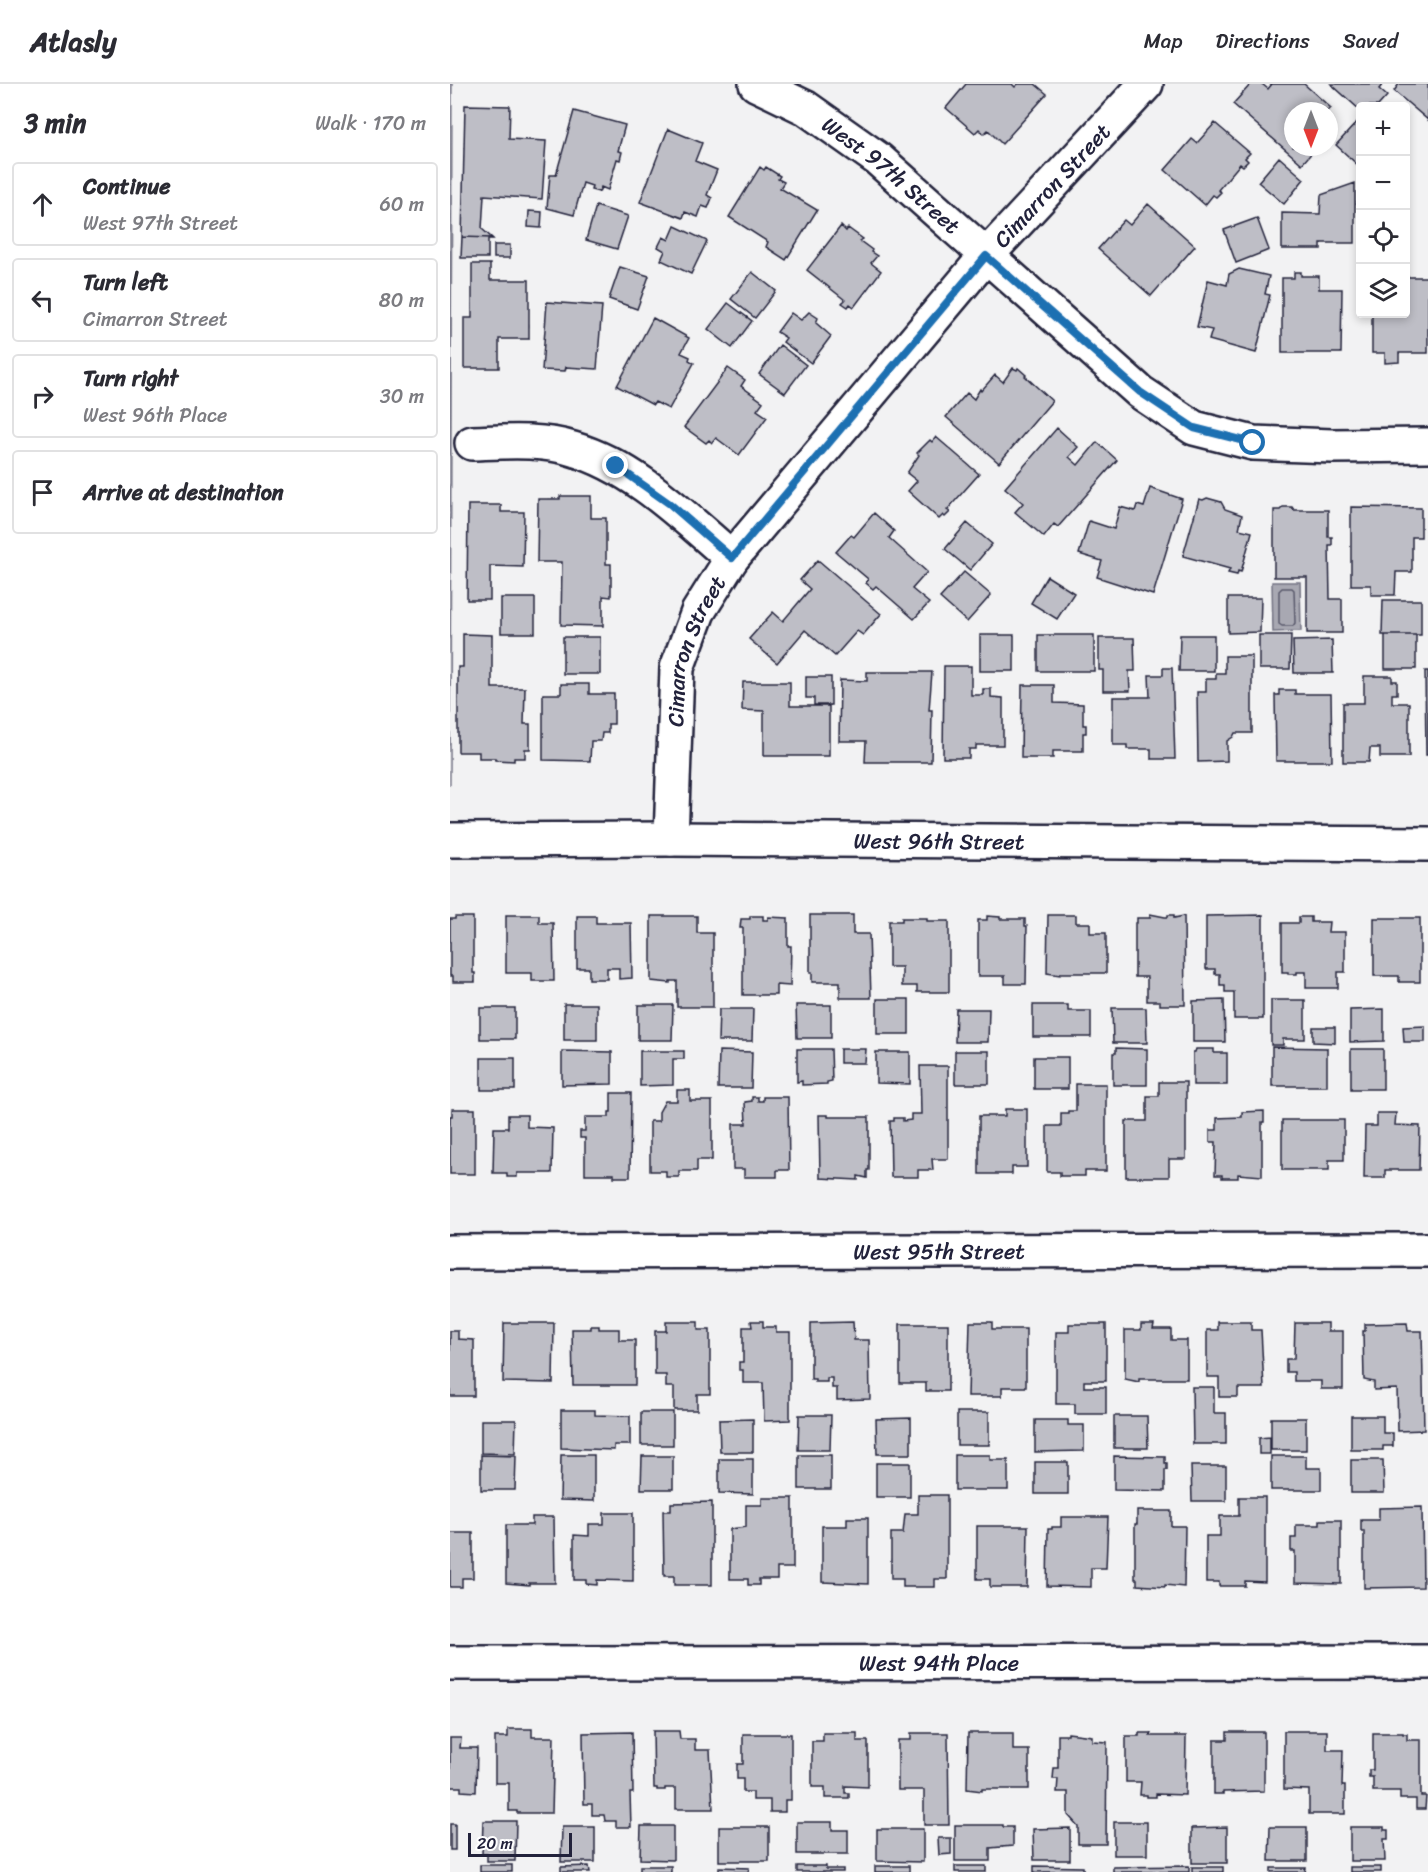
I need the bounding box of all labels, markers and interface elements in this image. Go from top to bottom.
text: Atlasly [30,17,117,66]
text: Map [1144,22,1182,60]
text: Directions [1215,22,1310,60]
text: Saved [1343,22,1398,60]
text: 3 min [24,100,86,146]
north arrow [1284,102,1338,156]
map controls [1356,102,1410,318]
button: + [1356,102,1410,156]
text: Walk · 170 m [315,106,426,141]
street label: West 97th Street [813,106,970,244]
street label: Cimarron Street [984,114,1121,257]
button: − [1356,156,1410,210]
text: Continue [83,167,171,206]
text: 60 m [379,187,424,222]
icon: ahead [26,188,59,221]
text: West 97th Street [83,206,238,241]
button: locate [1356,210,1410,264]
text: Turn left [83,263,168,302]
button: layers [1356,264,1410,318]
text: 80 m [379,283,424,318]
icon: left [26,284,59,317]
text: Cimarron Street [83,302,227,337]
text: Turn right [83,359,178,398]
text: 30 m [380,379,424,414]
icon: right [26,380,59,413]
text: West 96th Place [83,398,227,433]
route start [1239,429,1265,455]
route end [602,452,628,478]
text: Arrive at destination [83,473,284,512]
icon: arrive [26,476,59,509]
street label: Cimarron Street [656,567,737,727]
street label: West 96th Street [854,821,1025,861]
street label: West 95th Street [853,1232,1025,1271]
street label: West 94th Place [859,1643,1019,1683]
text: 20 m [477,1829,513,1858]
scale bar [468,1830,572,1858]

